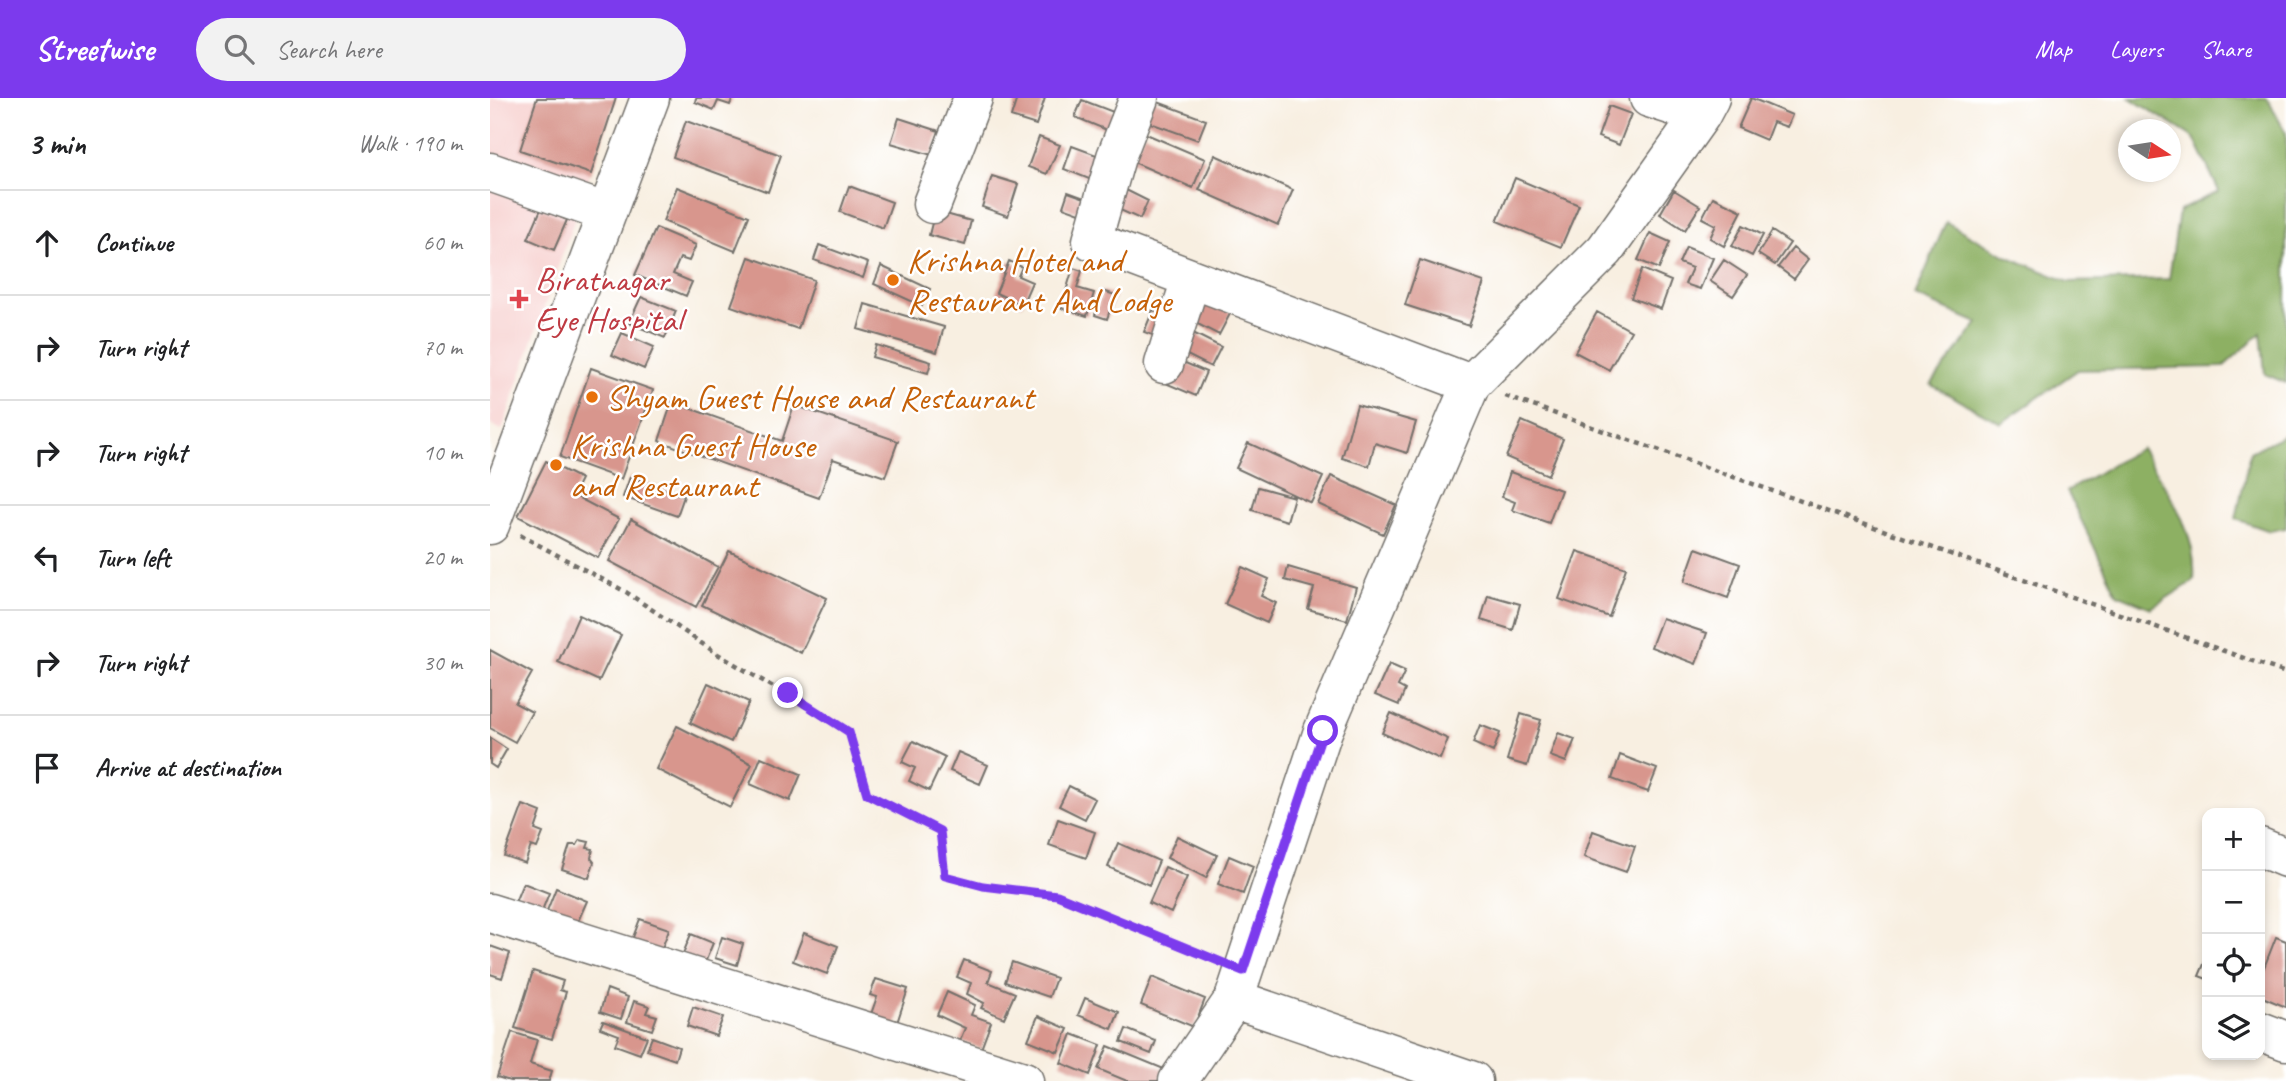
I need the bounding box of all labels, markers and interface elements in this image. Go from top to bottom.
search box [196,18,686,81]
text: Streetwise [35,28,154,70]
icon: search [220,30,258,68]
text: Search here [276,33,382,66]
text: Map [2035,34,2072,64]
text: Layers [2110,34,2163,64]
text: Share [2201,34,2251,64]
north arrow [2118,119,2181,182]
text: 3 min [28,125,85,163]
text: Walk · 190 m [358,129,462,158]
icon: ahead [28,224,66,262]
text: Continue [95,226,173,259]
text: 60 m [423,228,462,257]
place label: Krishna Hotel and Restaurant And Lodge [907,238,1174,323]
place label: Biratnagar Eye Hospital [535,257,688,342]
marker: Krishna Hotel and Restaurant And Lodge [885,272,901,288]
marker: Biratnagar Eye Hospital [509,289,529,309]
icon: right [28,329,66,367]
text: Turn right [95,331,186,364]
text: 70 m [423,333,462,362]
place label: Shyam Guest House and Restaurant [606,375,1037,420]
marker: Shyam Guest House and Restaurant [584,389,600,405]
place label: Krishna Guest House and Restaurant [570,423,817,508]
icon: right [28,434,66,472]
text: Turn right [95,436,186,469]
text: 10 m [423,438,462,467]
marker: Krishna Guest House and Restaurant [548,457,564,473]
icon: left [28,539,66,577]
text: Turn left [95,541,170,574]
text: 20 m [423,543,462,572]
icon: right [28,644,66,682]
text: Turn right [95,646,186,679]
text: 30 m [423,648,462,677]
route end [772,677,803,708]
route start [1307,715,1338,746]
icon: arrive [28,749,66,787]
text: Arrive at destination [95,751,281,784]
map controls [2202,808,2265,1060]
button: + [2202,808,2265,871]
button: − [2202,871,2265,934]
button: locate [2202,934,2265,997]
button: layers [2202,997,2265,1060]

